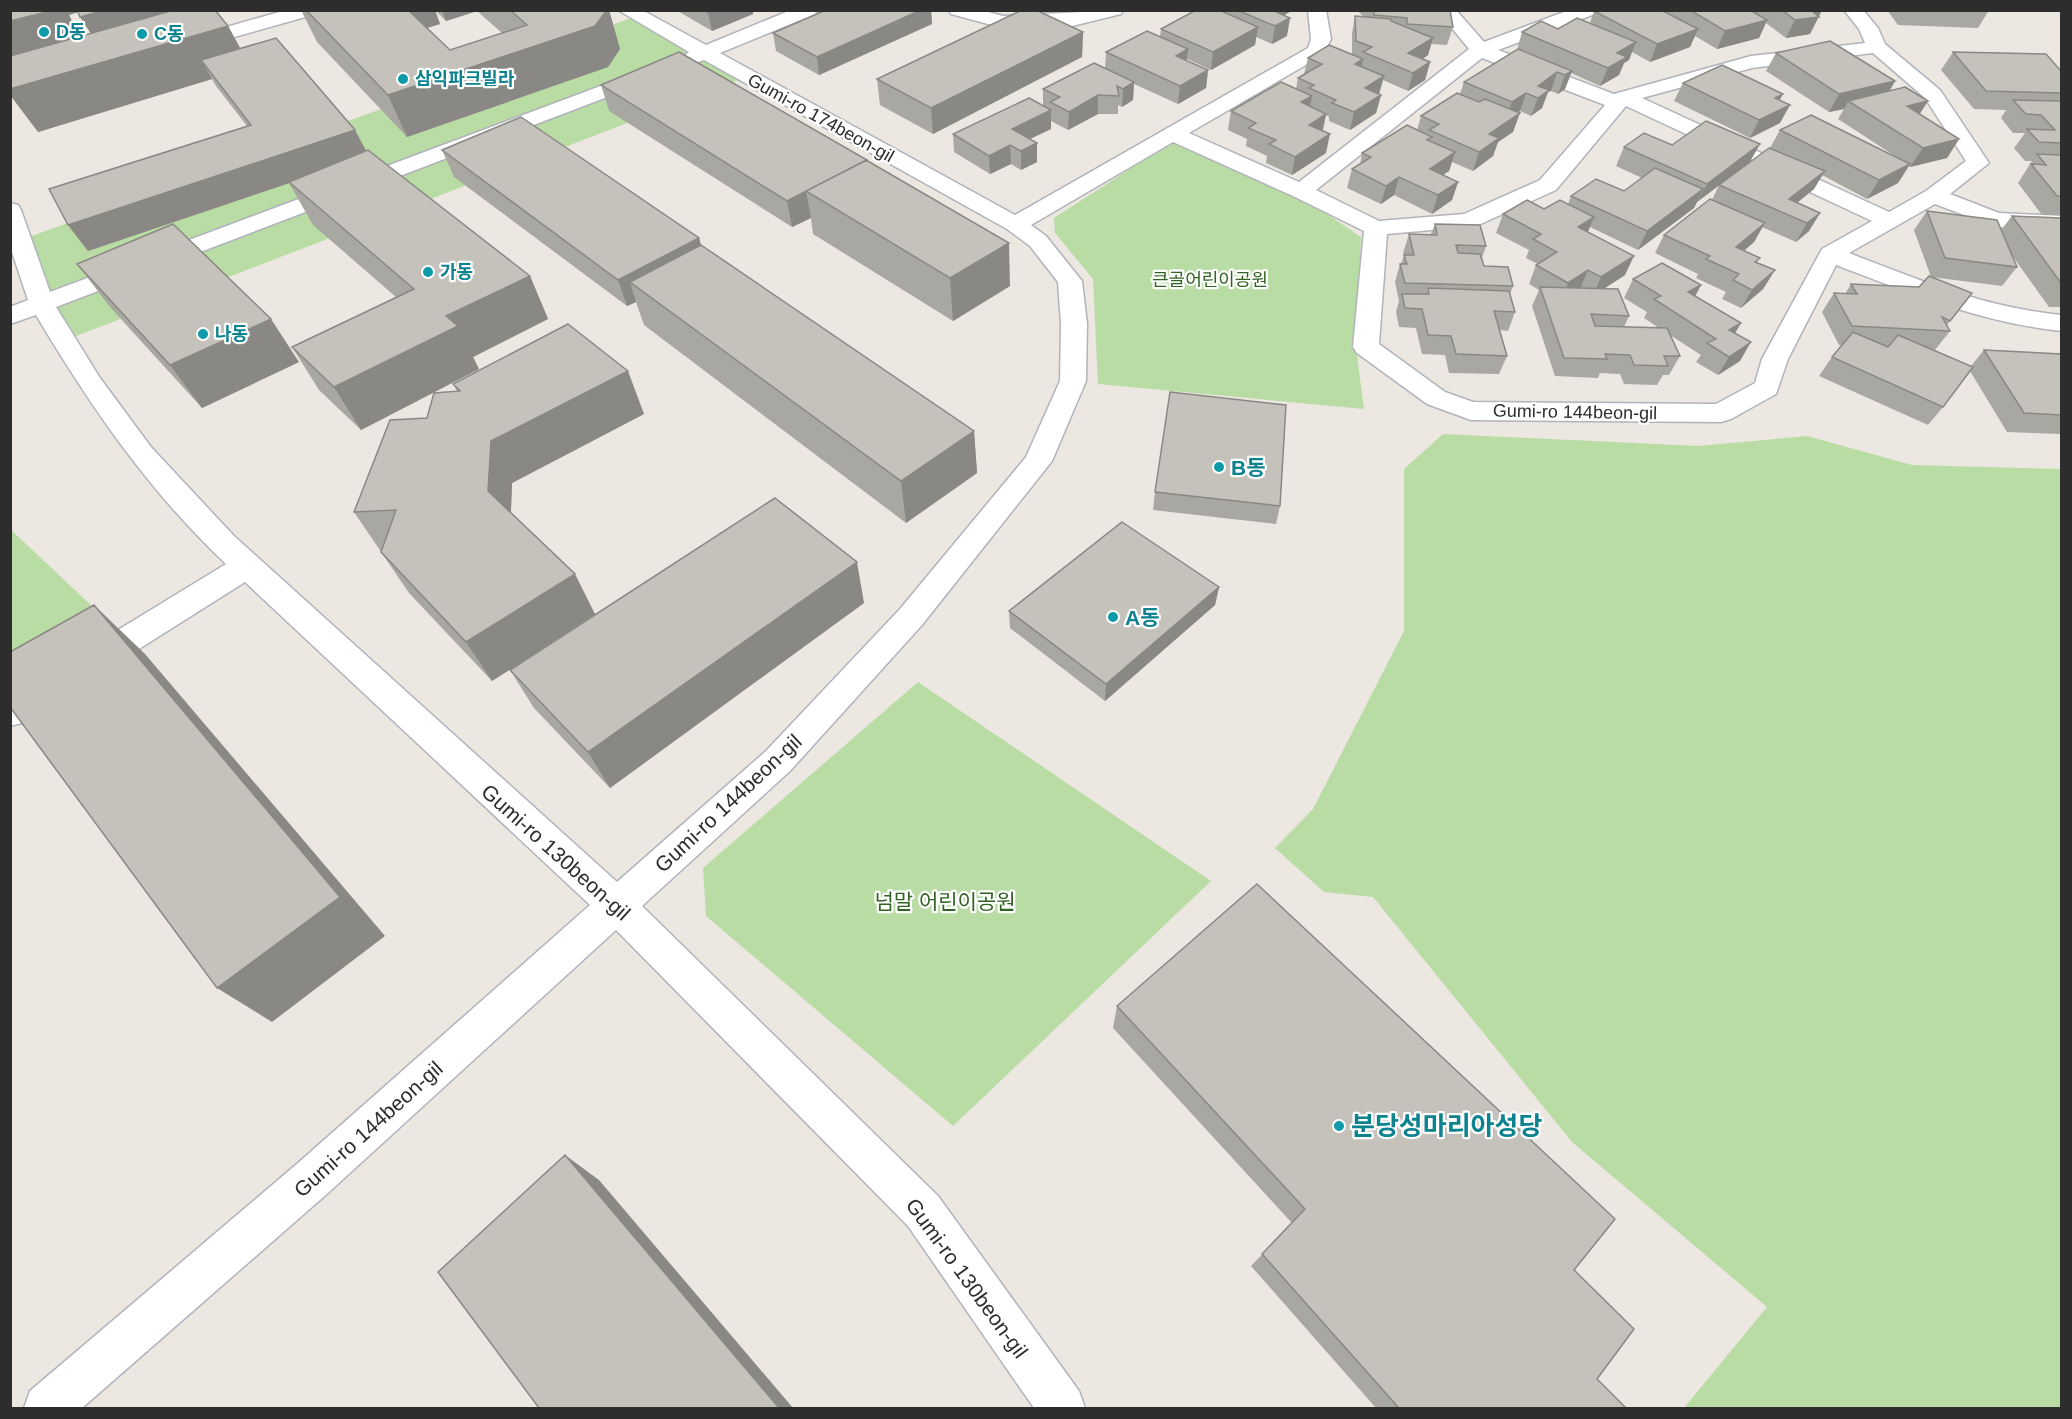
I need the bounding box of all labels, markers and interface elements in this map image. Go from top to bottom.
place label: D동 [56,22,86,42]
place label: C동 [154,24,184,44]
marker: D동 [37,25,51,39]
marker: C동 [135,27,149,41]
place label: 삼익파크빌라 [415,69,515,89]
street label: Gumi-ro 174beon-gil [744,69,898,167]
marker: 삼익파크빌라 [396,72,410,86]
place label: 가동 [440,262,473,282]
marker: 가동 [421,265,435,279]
park label: 큰골어린이공원 [1152,270,1268,290]
place label: 나동 [215,324,248,344]
marker: 나동 [196,327,210,341]
street label: Gumi-ro 144beon-gil [1493,401,1657,423]
place label: B동 [1231,456,1266,479]
marker: B동 [1212,460,1226,474]
place label: A동 [1125,606,1160,629]
marker: A동 [1106,610,1120,624]
street label: Gumi-ro 144beon-gil [650,729,806,877]
street label: Gumi-ro 130beon-gil [477,779,635,925]
park label: 넘말 어린이공원 [874,890,1016,913]
street label: Gumi-ro 144beon-gil [289,1056,447,1202]
place label: 분당성마리아성당 [1351,1111,1542,1141]
marker: 분당성마리아성당 [1332,1119,1346,1133]
street label: Gumi-ro 130beon-gil [901,1194,1033,1362]

